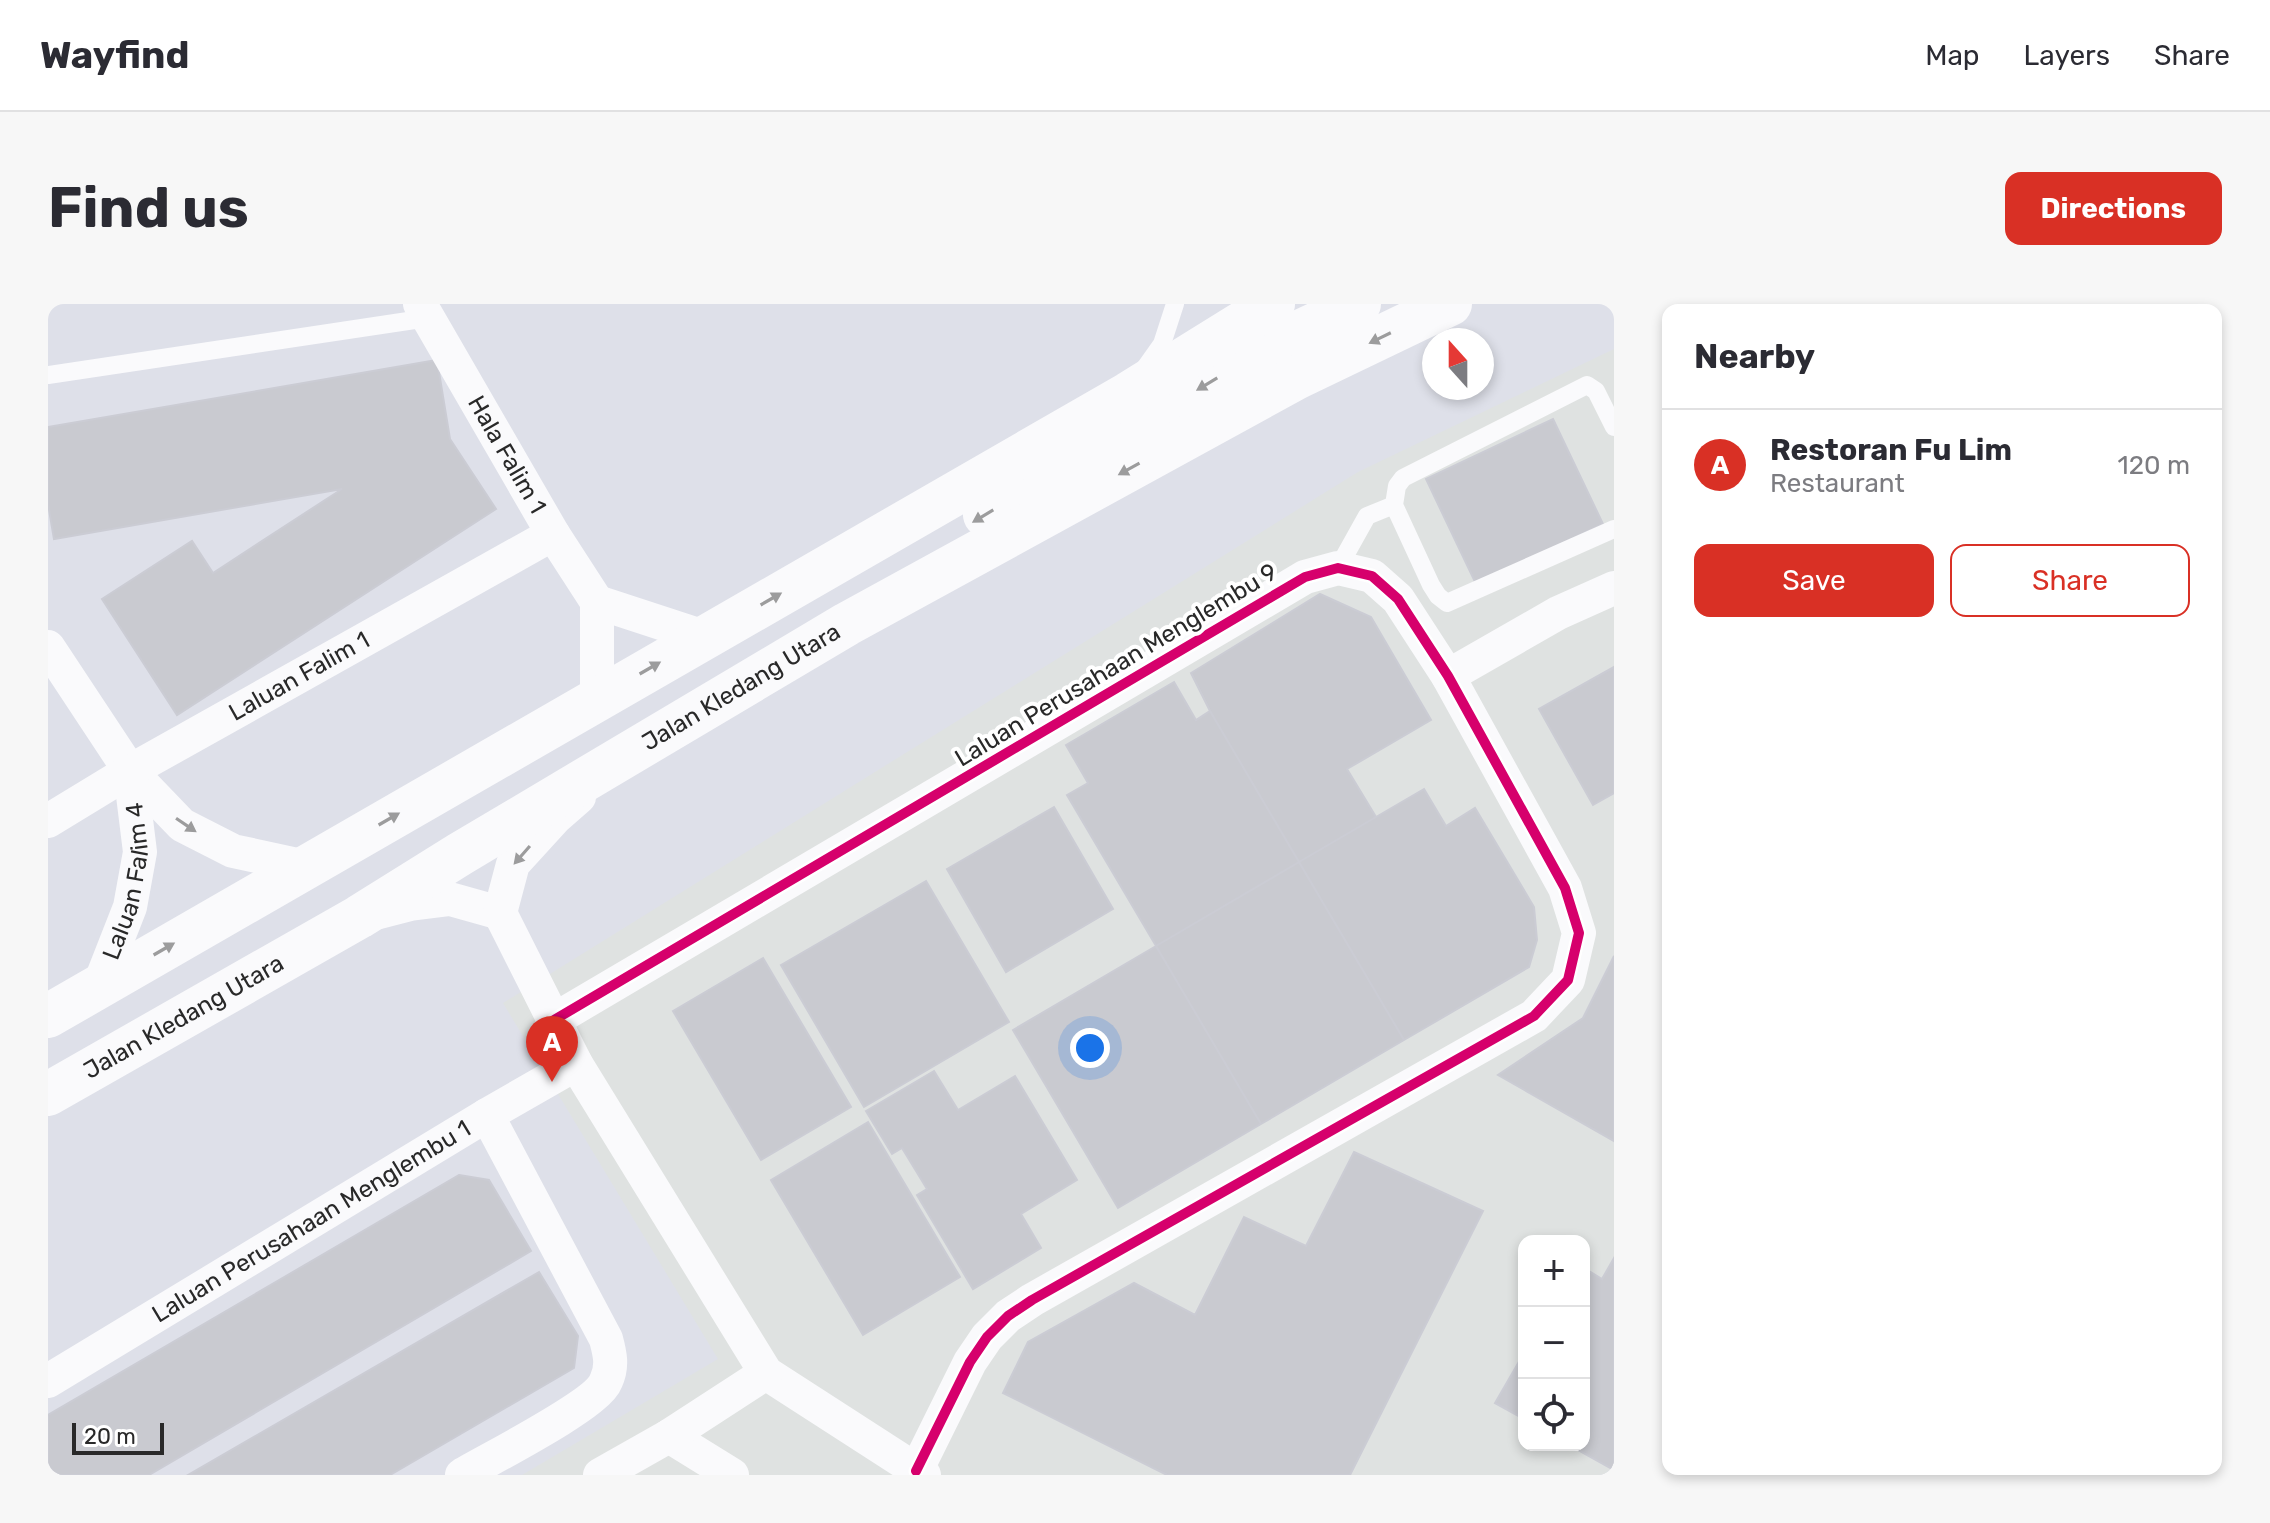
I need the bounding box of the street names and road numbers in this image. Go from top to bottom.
street label: Hala Falim 1 [462,391,552,518]
street label: Laluan Perusahaan Menglembu 9 [950,558,1282,772]
street label: Jalan Kledang Utara [637,617,845,757]
street label: Laluan Falim 1 [224,626,374,727]
street label: Laluan Falim 4 [97,801,154,964]
street label: Jalan Kledang Utara [79,949,289,1085]
street label: Laluan Perusahaan Menglembu 1 [147,1114,476,1328]

